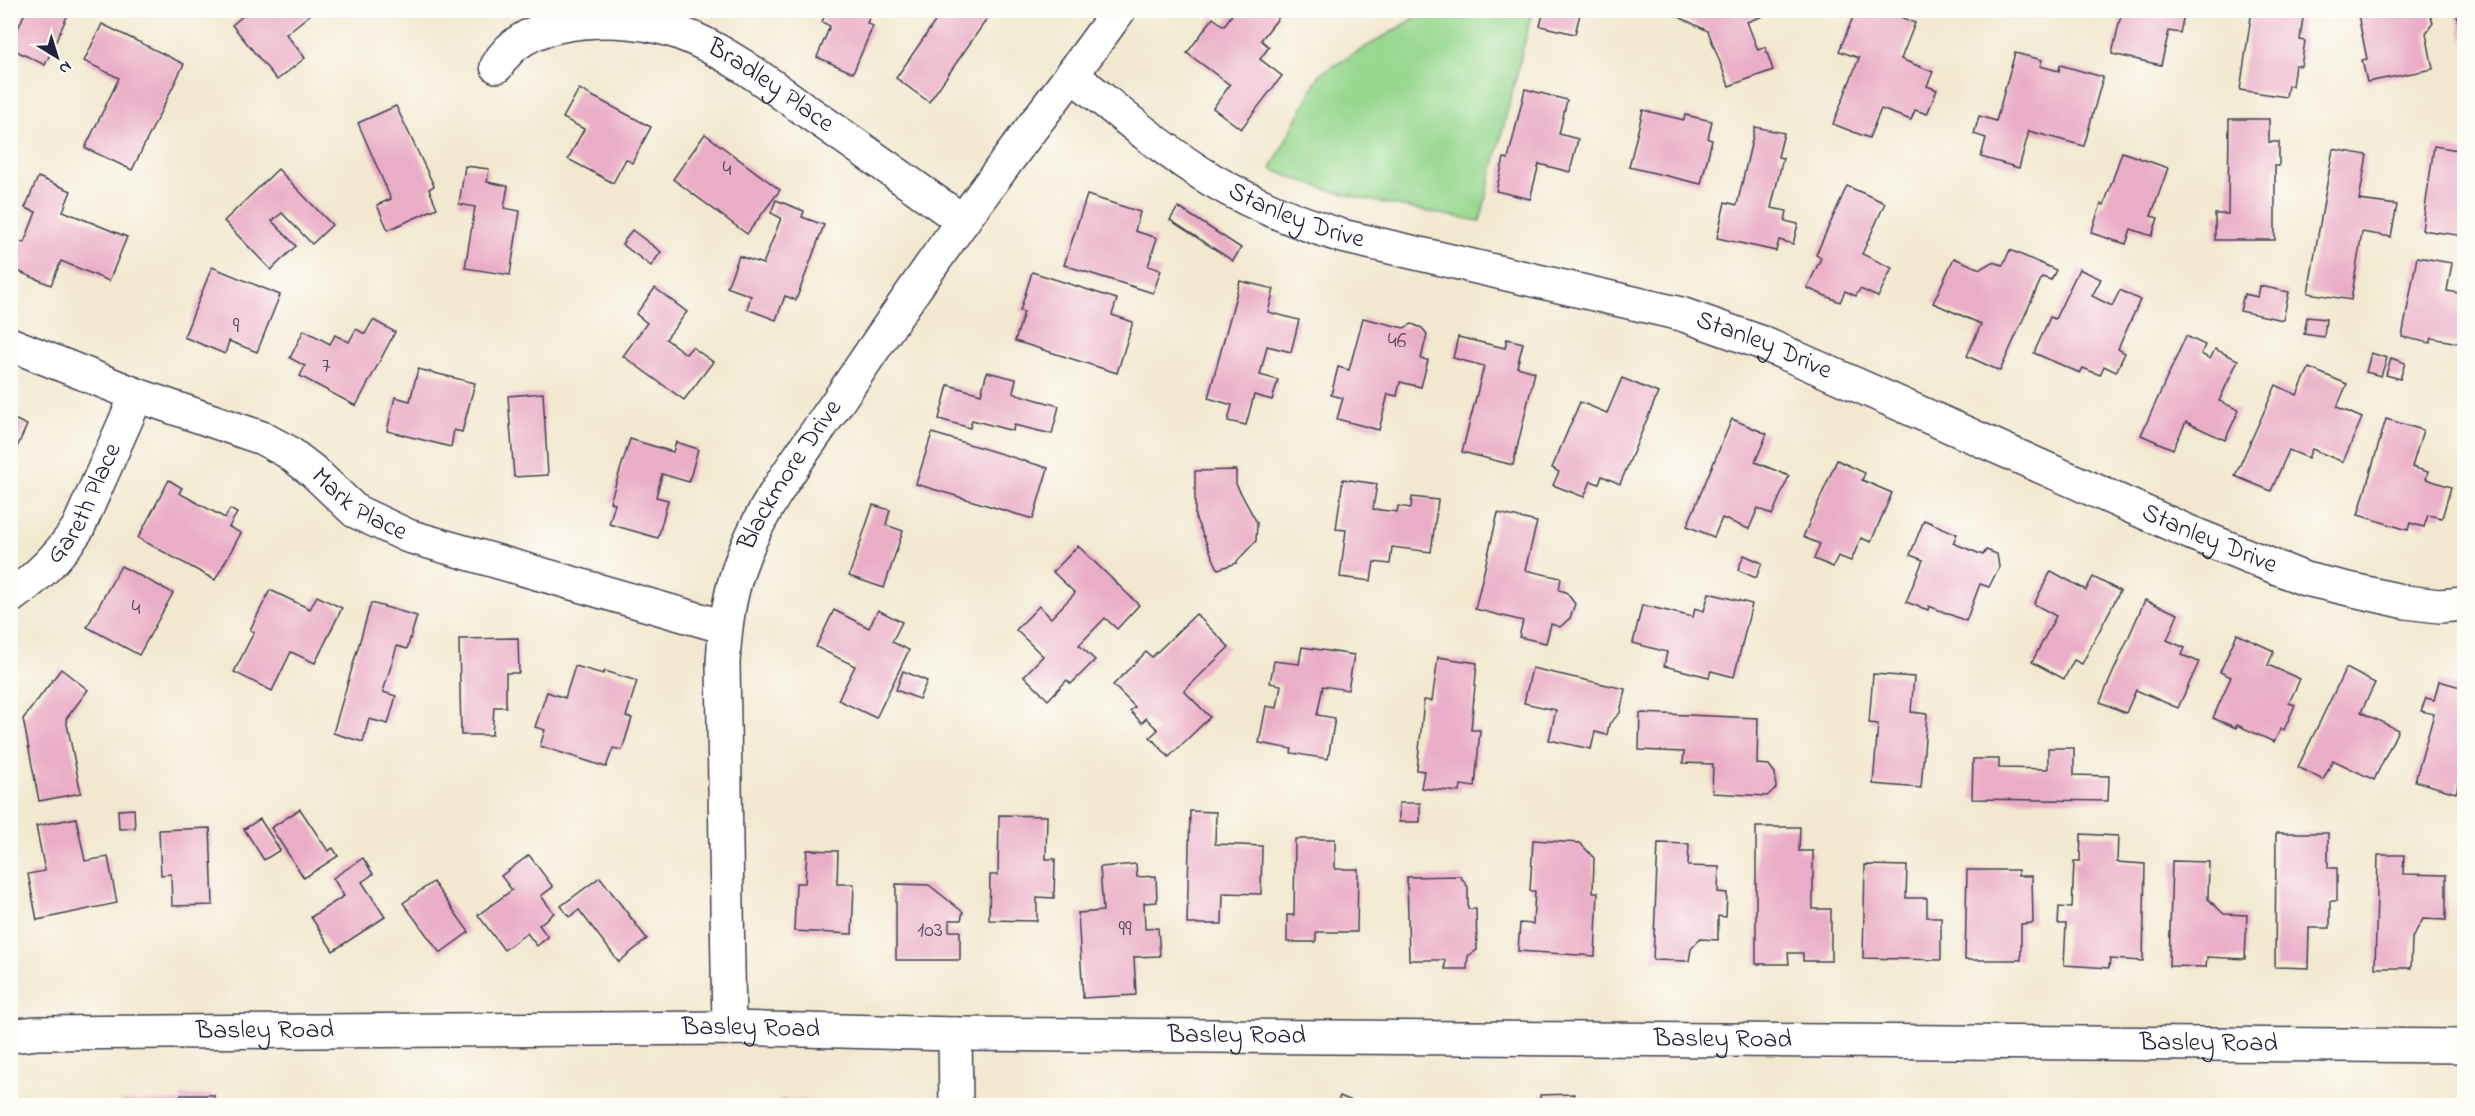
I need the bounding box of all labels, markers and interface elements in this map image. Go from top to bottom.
north arrow [27,27,87,87]
street label: Bradley Place [699,29,842,143]
text: N [53,54,77,80]
house number: 4 [722,154,732,186]
street label: Stanley Drive [1221,173,1368,260]
street label: Stanley Drive [1690,302,1838,391]
house number: 9 [233,311,240,343]
house number: 46 [1388,326,1407,358]
house number: 7 [321,351,331,383]
street label: Blackmore Drive [728,392,853,558]
street label: Gareth Place [38,437,132,573]
street label: Mark Place [302,459,414,552]
street label: Stanley Drive [2135,494,2283,585]
house number: 4 [131,593,141,625]
house number: 99 [1118,914,1132,946]
house number: 103 [917,915,943,947]
street label: Basley Road [680,1009,821,1049]
street label: Basley Road [195,1012,335,1051]
street label: Basley Road [1166,1017,1306,1056]
street label: Basley Road [1652,1021,1792,1060]
street label: Basley Road [2138,1024,2278,1064]

